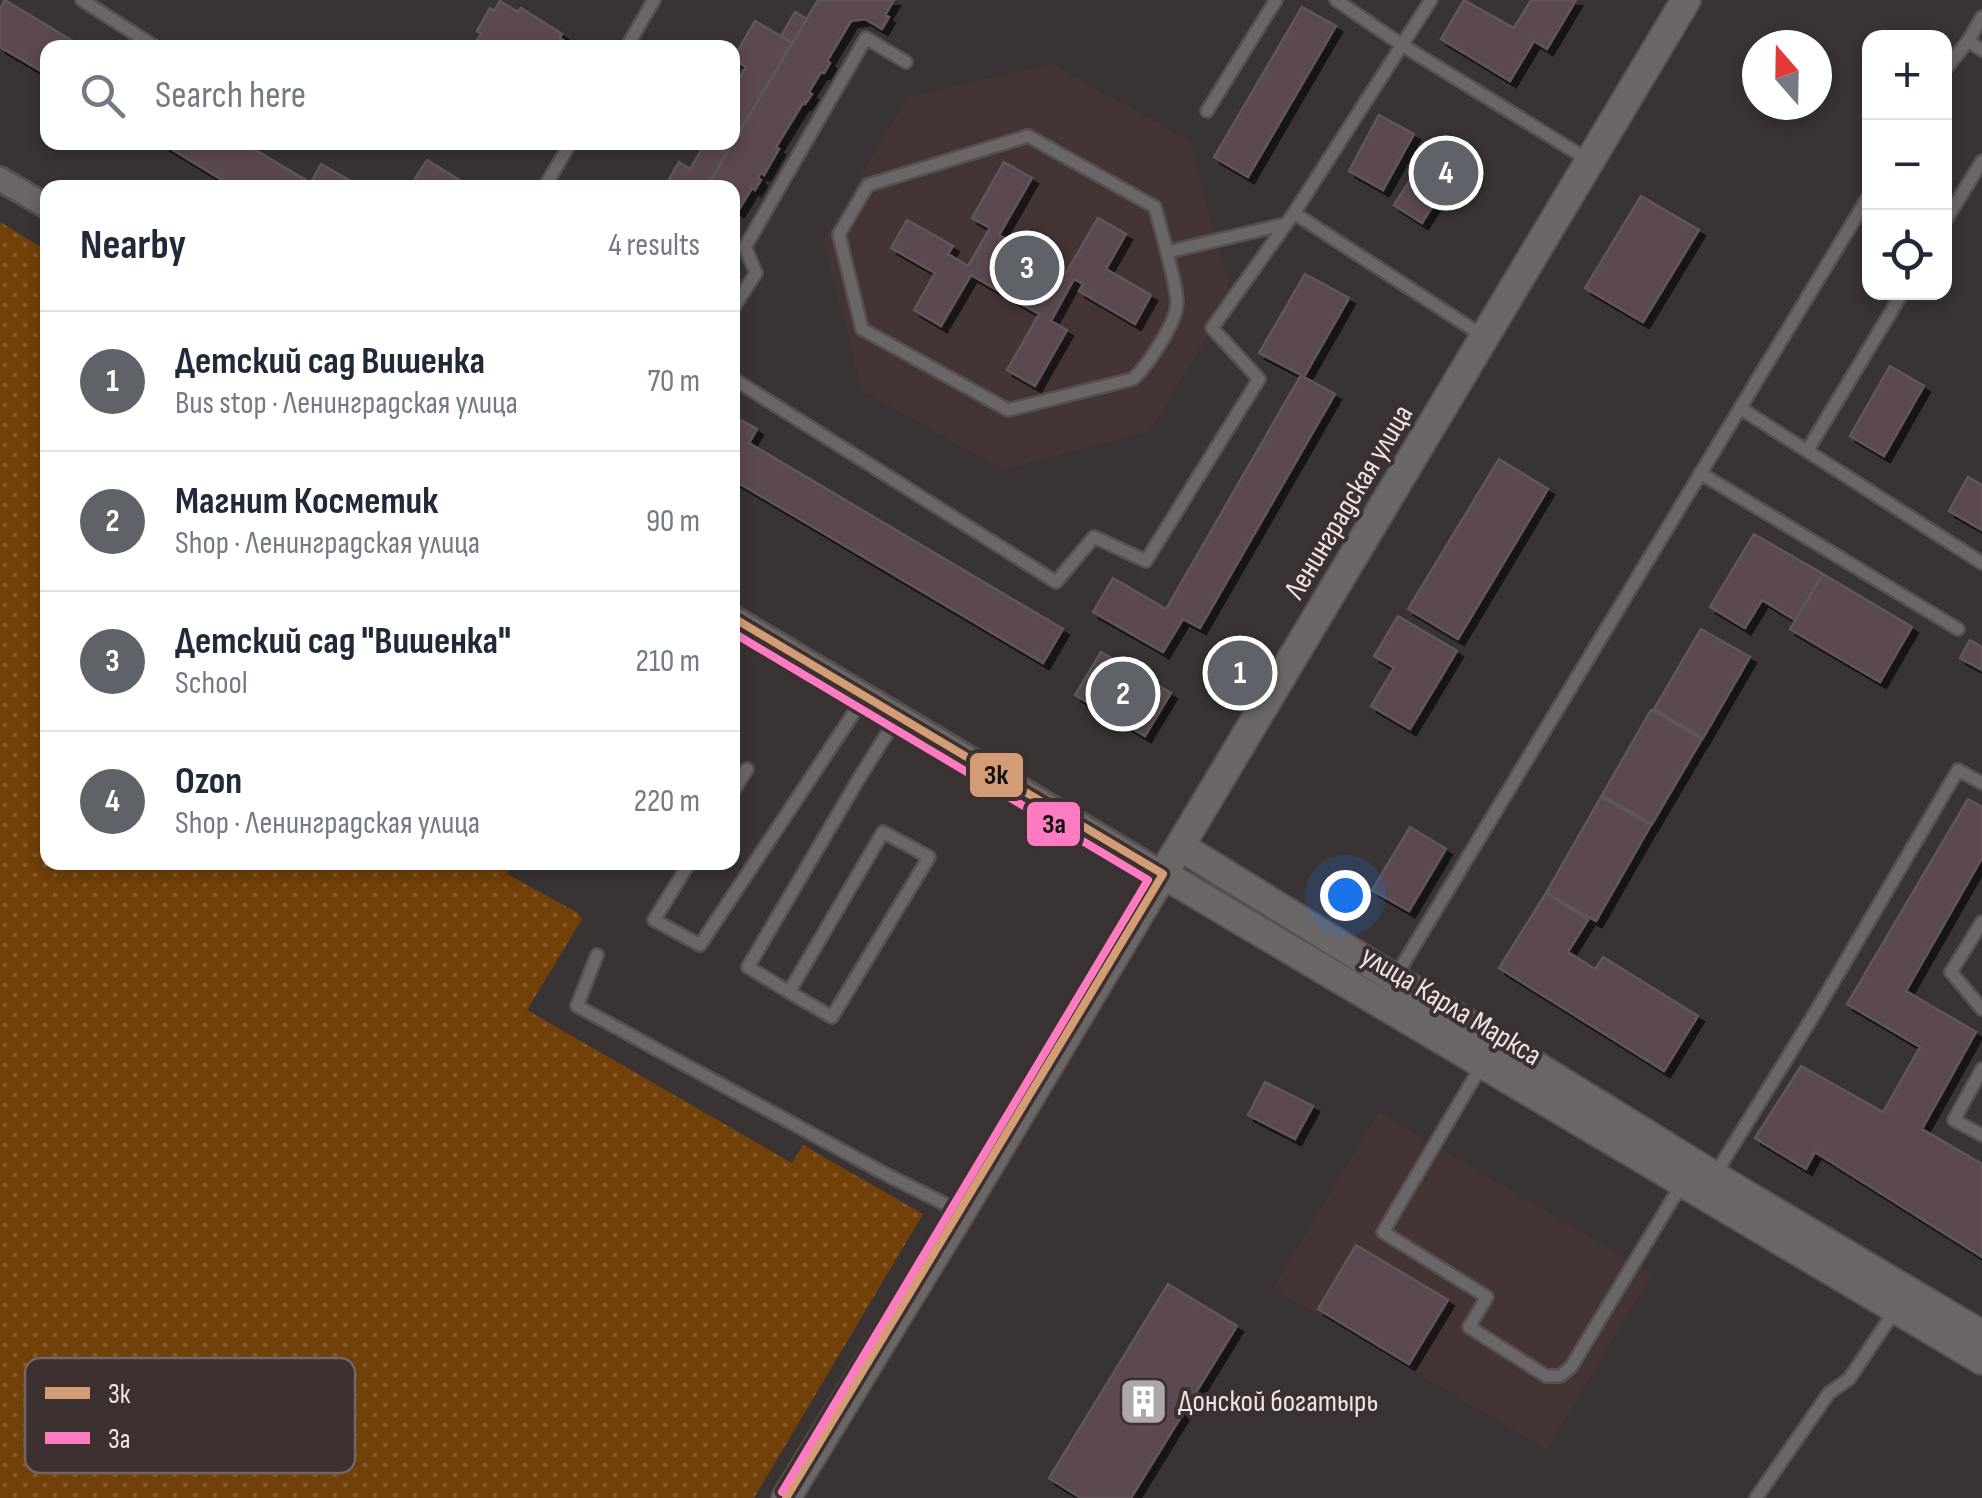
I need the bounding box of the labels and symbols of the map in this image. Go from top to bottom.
north arrow [1742,30,1832,120]
pin: 4 [1414,136,1478,210]
pin: 3 [994,230,1060,306]
street label: Ленинградская улица [1276,398,1421,606]
pin: 1 [1208,636,1272,710]
pin: 2 [1090,656,1156,732]
line badge: 3к [968,751,1025,799]
text: 3к [984,759,1008,792]
line badge: 3а [1025,800,1082,848]
text: 3а [1042,808,1066,841]
your location [1320,870,1371,921]
street label: улица Карла Маркса [1354,938,1548,1074]
legend [25,1358,355,1473]
building icon: Донской богатырь [1117,1376,1169,1428]
text: 3к [108,1378,131,1411]
place label: Донской богатырь [1178,1384,1378,1420]
text: 3а [108,1423,131,1456]

